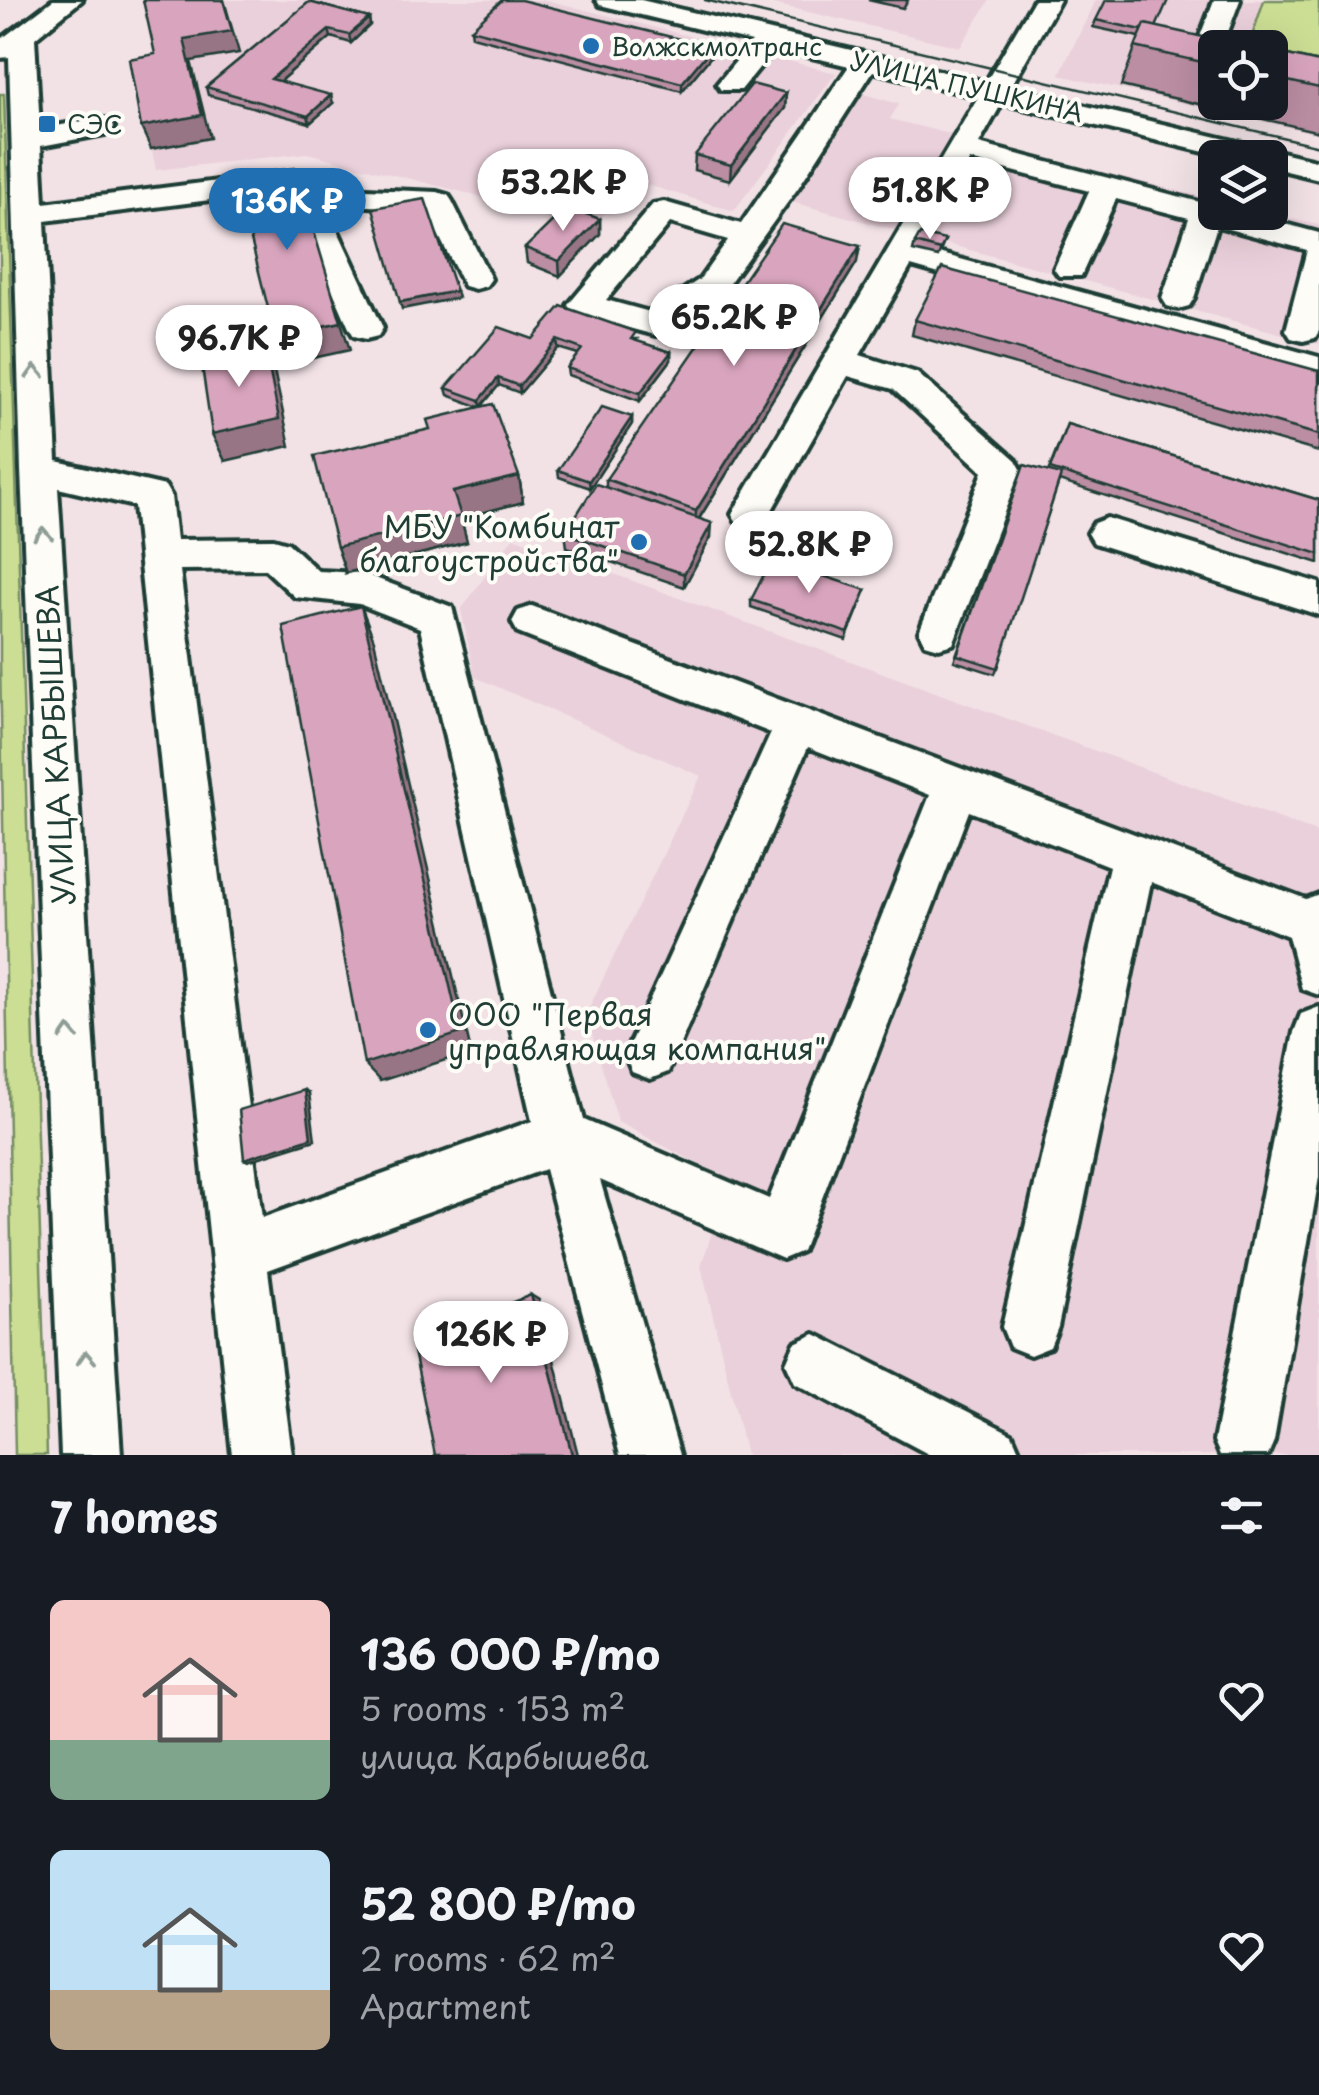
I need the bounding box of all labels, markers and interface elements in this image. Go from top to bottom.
place label: Волжскмолтранс [611,27,822,65]
map controls [1198,30,1288,230]
button: locate [1198,30,1288,120]
marker: Волжскмолтранс [580,35,602,57]
street label: УЛИЦА ПУШКИНА [847,41,1087,131]
place label: СЭС [67,105,123,143]
marker: СЭС [36,113,58,135]
button: layers [1198,140,1288,230]
pin: 53.2K ₽ [471,149,655,234]
text: 53.2K ₽ [499,157,627,205]
pin: 51.8K ₽ [838,157,1022,242]
text: 51.8K ₽ [871,165,989,213]
pin: 136K ₽ [206,168,368,253]
text: 136K ₽ [231,176,343,224]
pin: 65.2K ₽ [642,284,826,369]
text: 65.2K ₽ [671,292,797,340]
pin: 96.7K ₽ [147,305,331,390]
text: 96.7K ₽ [178,313,300,361]
one-way arrow [25,364,46,380]
place label: МБУ "Комбинат благоустройства" [359,503,620,582]
pin: 52.8K ₽ [717,511,901,596]
text: 52.8K ₽ [747,519,871,567]
one-way arrow [33,525,54,541]
marker: МБУ "Комбинат благоустройства" [628,531,650,553]
street label: УЛИЦА КАРБЫШЕВА [23,584,85,906]
place label: ООО "Первая управляющая компания" [448,991,827,1070]
marker: ООО "Первая управляющая компания" [417,1019,439,1041]
one-way arrow [59,1025,80,1041]
pin: 126K ₽ [410,1301,572,1386]
text: 126K ₽ [435,1309,547,1357]
one-way arrow [76,1349,97,1365]
text: 7 homes [50,1484,218,1547]
icon: filters [1214,1488,1269,1543]
text: 136 000 ₽/mo [360,1621,660,1684]
icon: home [130,1640,250,1760]
icon: heart [1214,1673,1269,1728]
text: 5 rooms · 153 m² [360,1684,625,1732]
text: улица Карбышева [360,1732,649,1780]
text: 52 800 ₽/mo [360,1871,636,1934]
icon: home [130,1890,250,2010]
icon: heart [1214,1923,1269,1978]
text: 2 rooms · 62 m² [360,1934,616,1982]
text: Apartment [360,1982,531,2030]

